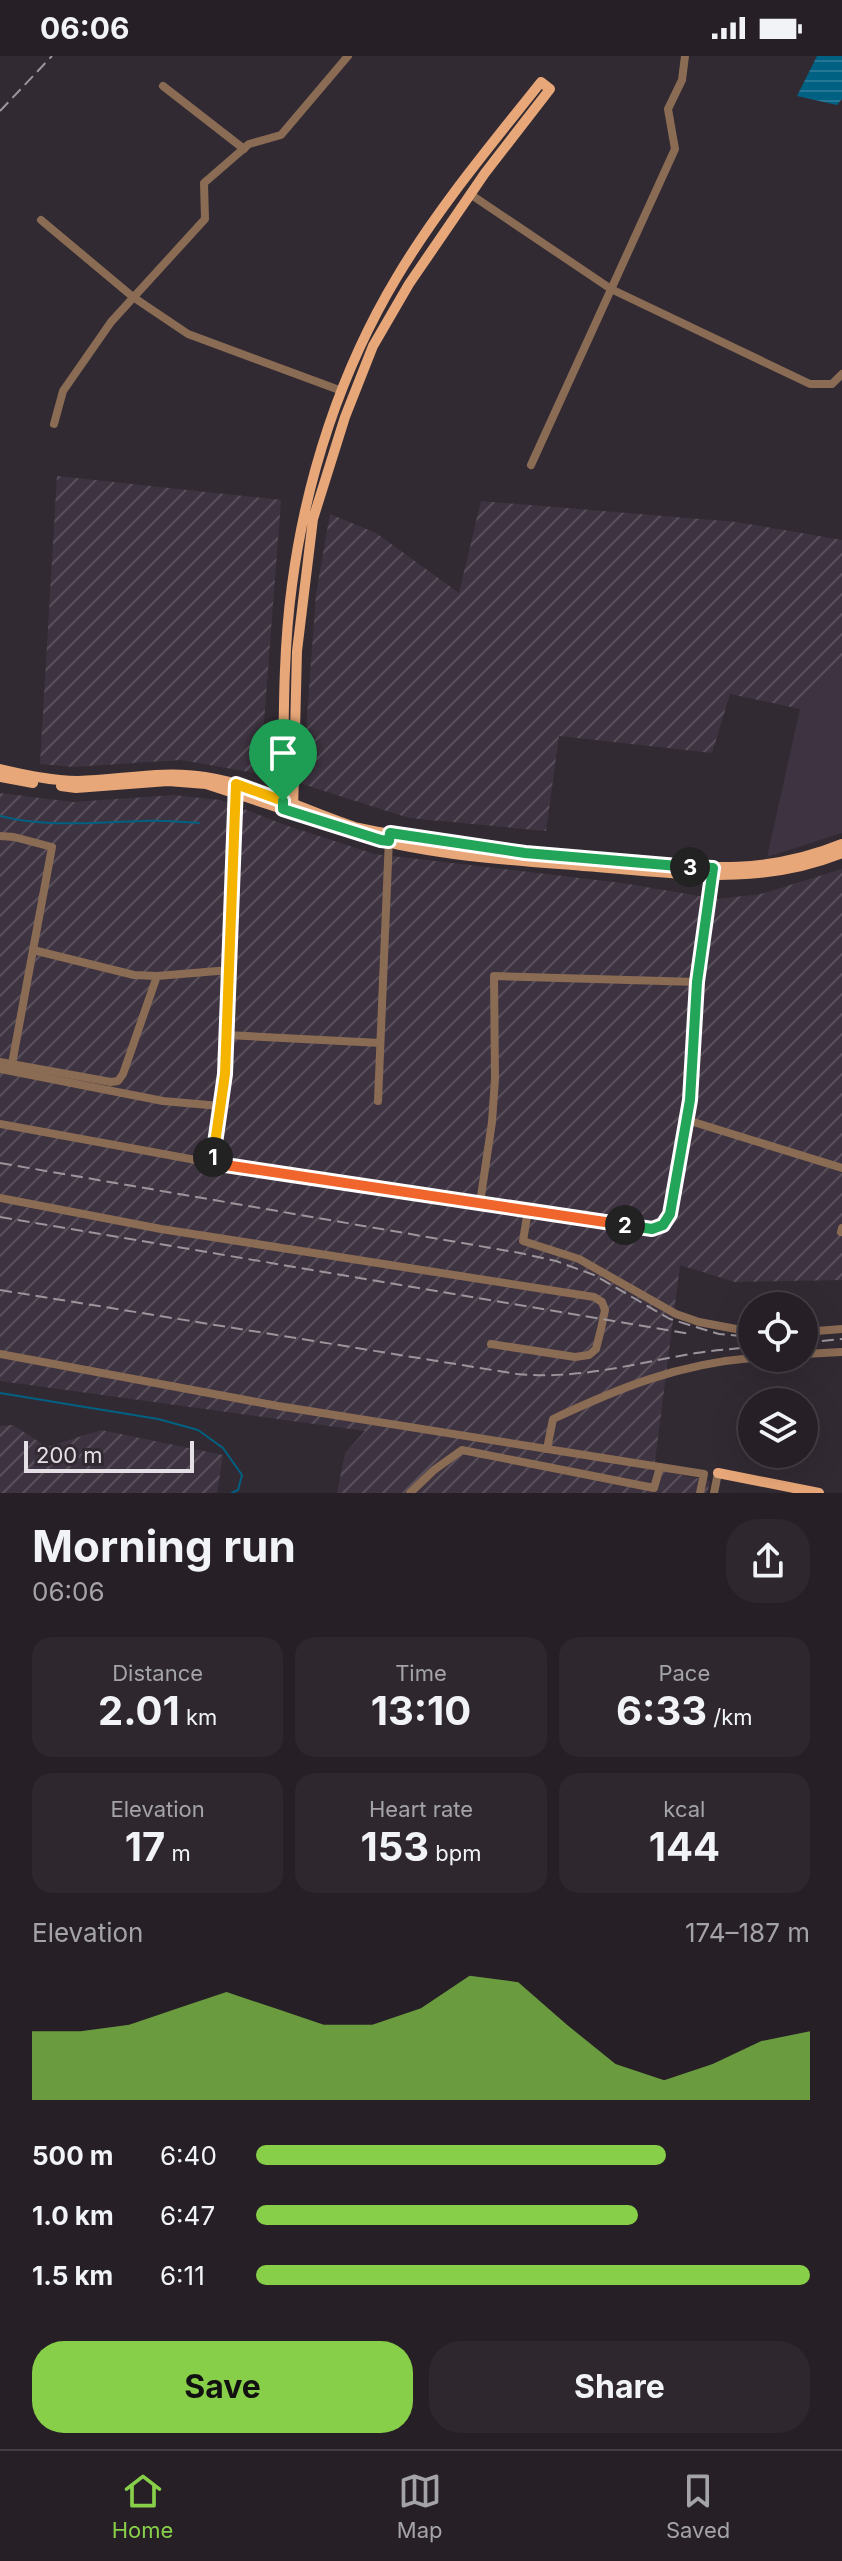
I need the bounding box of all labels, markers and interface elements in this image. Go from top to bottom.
text: 06:06 [40,10,129,46]
pin [249,719,317,801]
icon: arrive [261,731,305,775]
pin: 3 [670,847,710,887]
text: 3 [683,854,697,880]
pin: 1 [193,1137,233,1177]
text: 1 [208,1144,218,1170]
pin: 2 [605,1205,645,1245]
text: 2 [618,1212,632,1238]
map controls [738,1292,818,1468]
button: locate [738,1292,818,1372]
button: layers [738,1388,818,1468]
scale bar [24,1437,194,1473]
text: 200 m [36,1442,103,1468]
text: Morning run [32,1519,296,1573]
button: share [726,1519,810,1603]
text: 06:06 [32,1576,105,1607]
text: Distance [112,1660,203,1686]
text: Time [395,1660,447,1686]
text: Pace [658,1660,710,1686]
text: 2.01 [98,1686,180,1735]
text: 13:10 [371,1686,471,1735]
text: 6:33 [616,1686,707,1735]
text: km [180,1704,217,1730]
text: /km [707,1704,753,1730]
text: Elevation [111,1796,205,1822]
text: Heart rate [369,1796,473,1822]
text: kcal [663,1796,705,1822]
text: 17 [125,1822,165,1871]
text: 153 [360,1822,429,1871]
text: 144 [649,1822,720,1871]
text: m [165,1840,191,1866]
text: bpm [429,1840,482,1866]
text: Elevation [32,1917,143,1948]
text: 174–187 m [685,1917,810,1948]
text: 500 m [32,2140,114,2171]
text: 6:40 [160,2140,217,2171]
text: 1.0 km [32,2200,114,2231]
text: 6:47 [160,2200,215,2231]
text: 1.5 km [32,2260,113,2291]
text: 6:11 [160,2260,205,2291]
button: Save [32,2341,413,2433]
button: Share [429,2341,810,2433]
tab: Home [112,2469,173,2543]
tab: Map [397,2469,442,2543]
tab: Saved [666,2469,730,2543]

